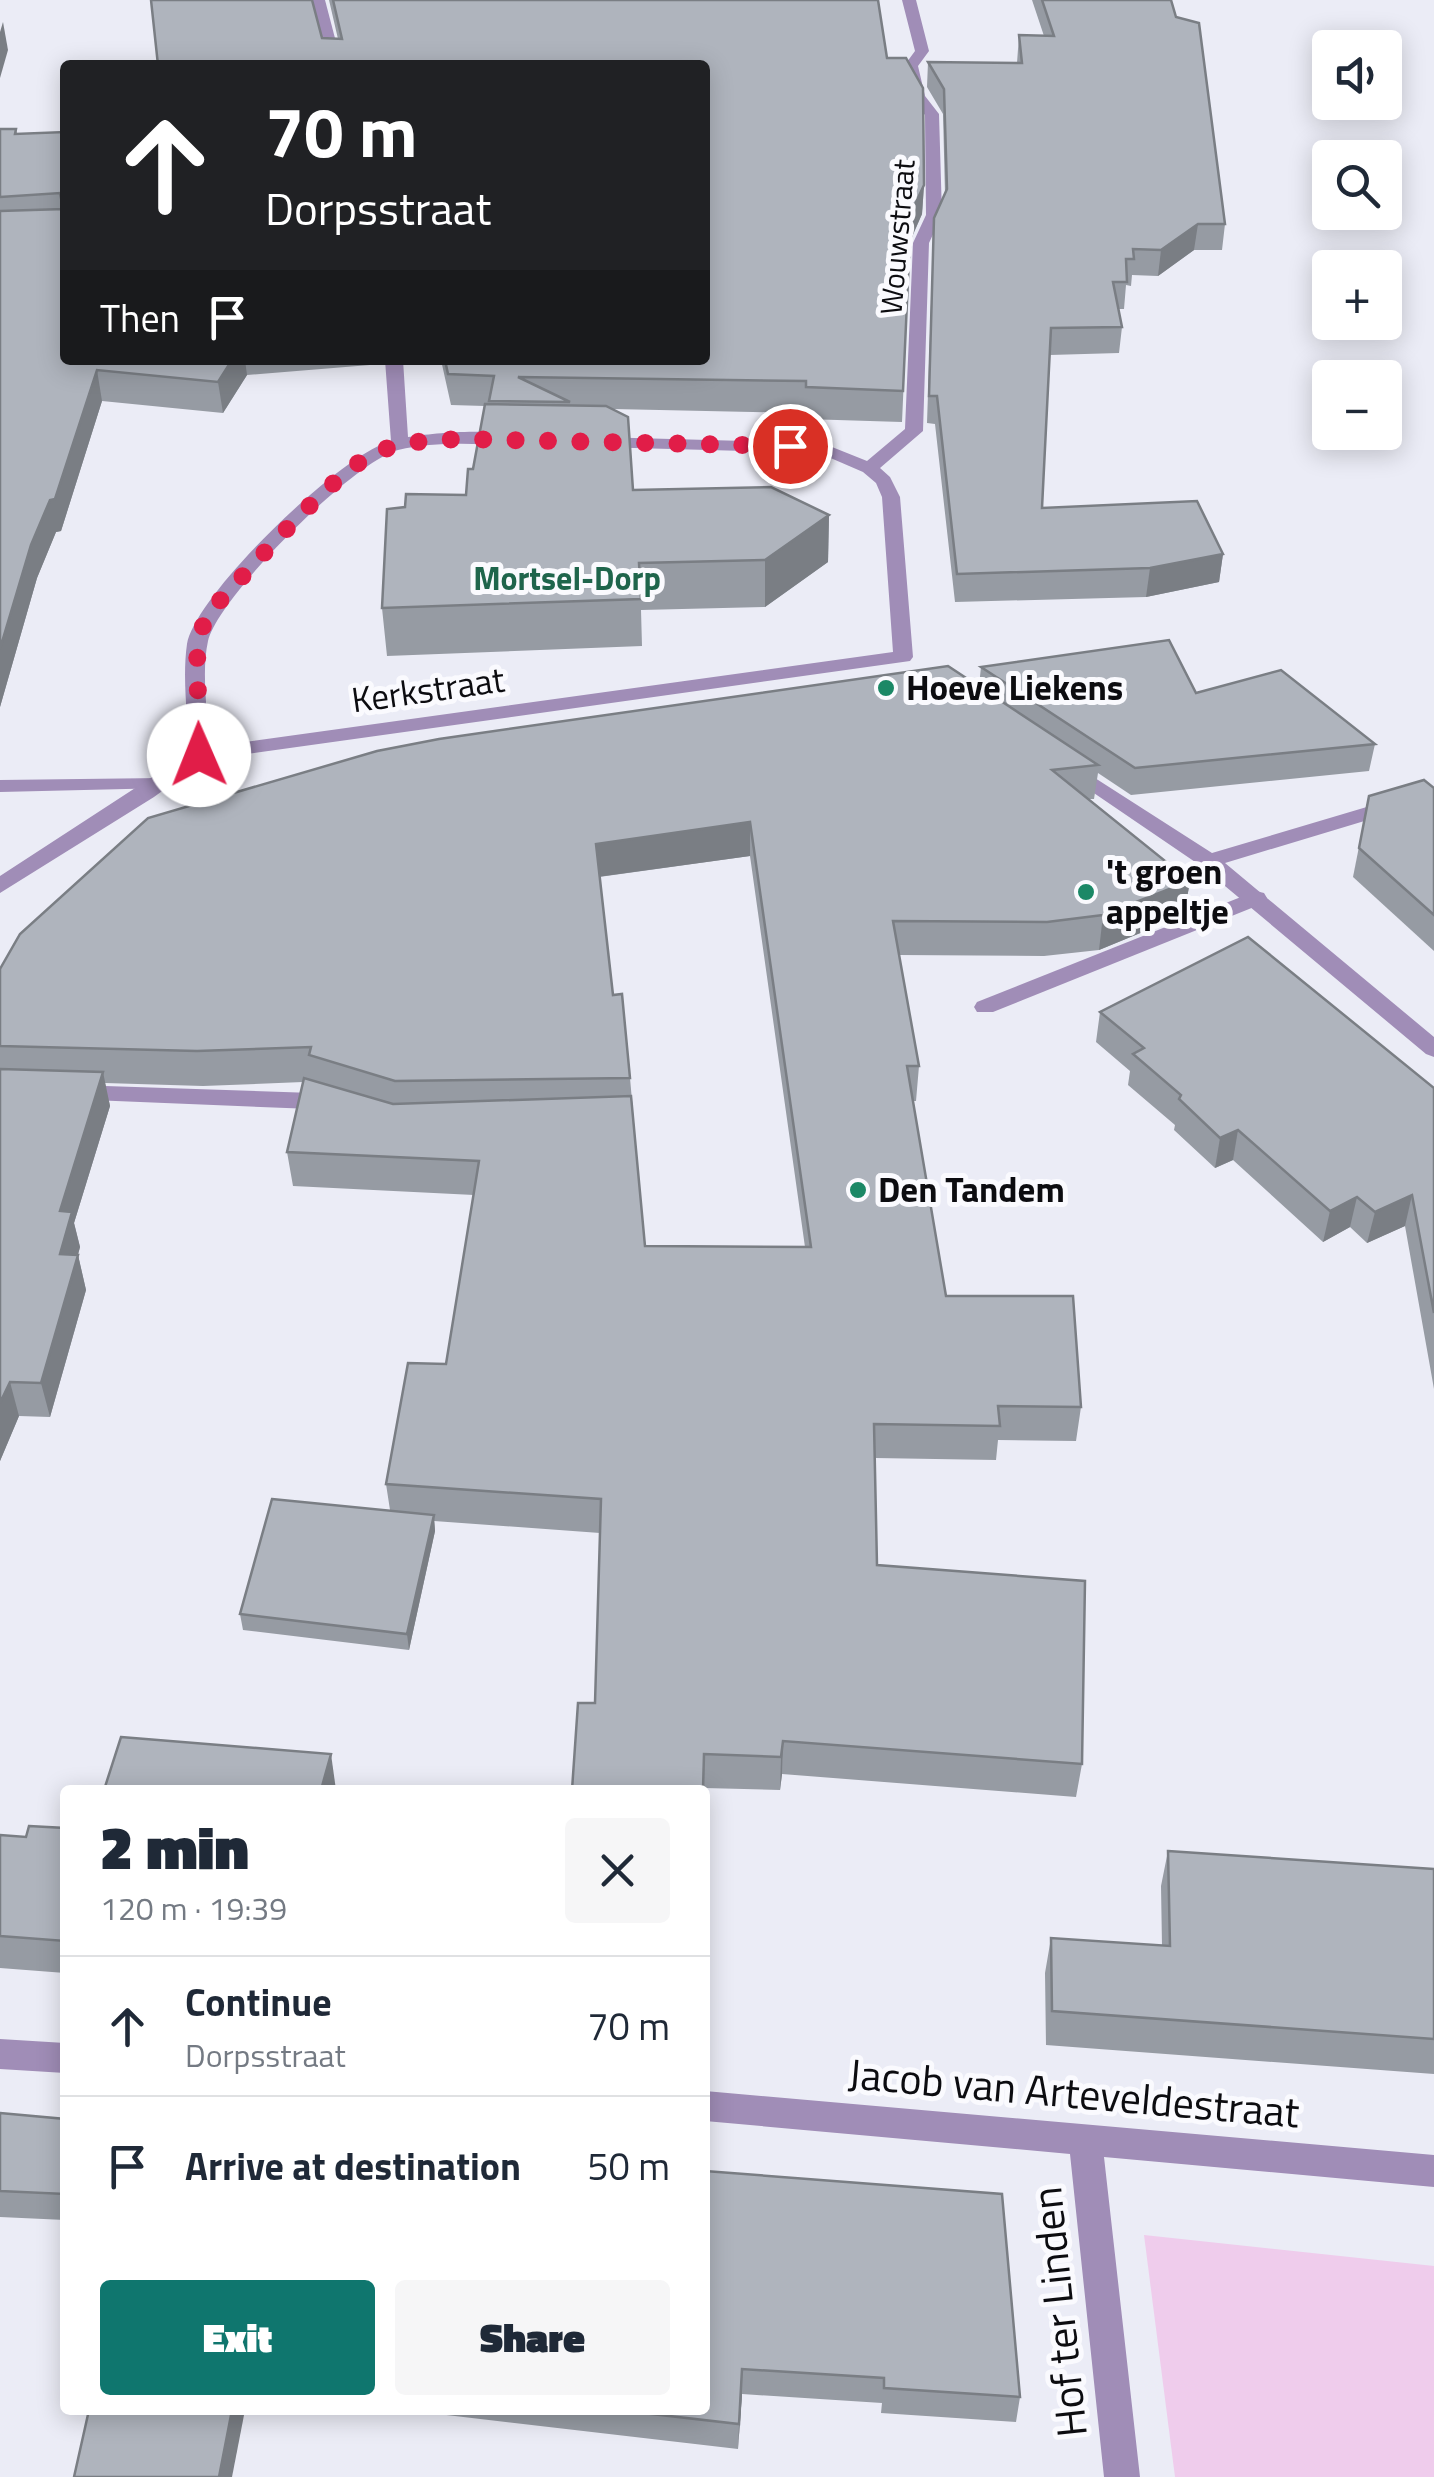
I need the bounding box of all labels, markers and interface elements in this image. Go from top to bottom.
map controls [1312,30,1402,450]
button: sound [1312,30,1402,120]
text: 70 m [265,78,418,184]
icon: ahead [100,100,230,230]
button: search [1312,140,1402,230]
street label: Wouwstraat [867,157,927,317]
text: Dorpsstraat [265,174,491,242]
button: + [1312,250,1402,340]
text: Then [100,289,180,347]
icon: arrive [200,290,255,345]
button: − [1312,360,1402,450]
pin [748,404,833,489]
icon: arrive [763,419,818,474]
district label: Mortsel-Dorp [473,554,661,602]
street label: Kerkstraat [348,652,508,726]
place label: Hoeve Liekens [906,660,1123,714]
marker: Hoeve Liekens [875,677,897,699]
position arrow [147,703,251,807]
place label: 't groen appeltje [1106,844,1229,938]
marker: 't groen appeltje [1075,881,1097,903]
place label: Den Tandem [878,1162,1065,1216]
marker: Den Tandem [847,1179,869,1201]
text: 2 min [100,1801,249,1892]
button: close [565,1818,670,1923]
text: 120 m · 19:39 [100,1884,287,1932]
text: Continue [185,1973,332,2031]
text: 70 m [587,1997,670,2055]
icon: ahead [100,1999,155,2054]
text: Dorpsstraat [185,2031,346,2079]
street label: Jacob van Arteveldestraat [846,2040,1302,2144]
text: Arrive at destination [185,2137,521,2195]
text: 50 m [587,2137,670,2195]
icon: arrive [100,2139,155,2194]
street label: Hof ter Linden [1013,2184,1103,2440]
button: Exit [100,2280,375,2395]
button: Share [395,2280,670,2395]

